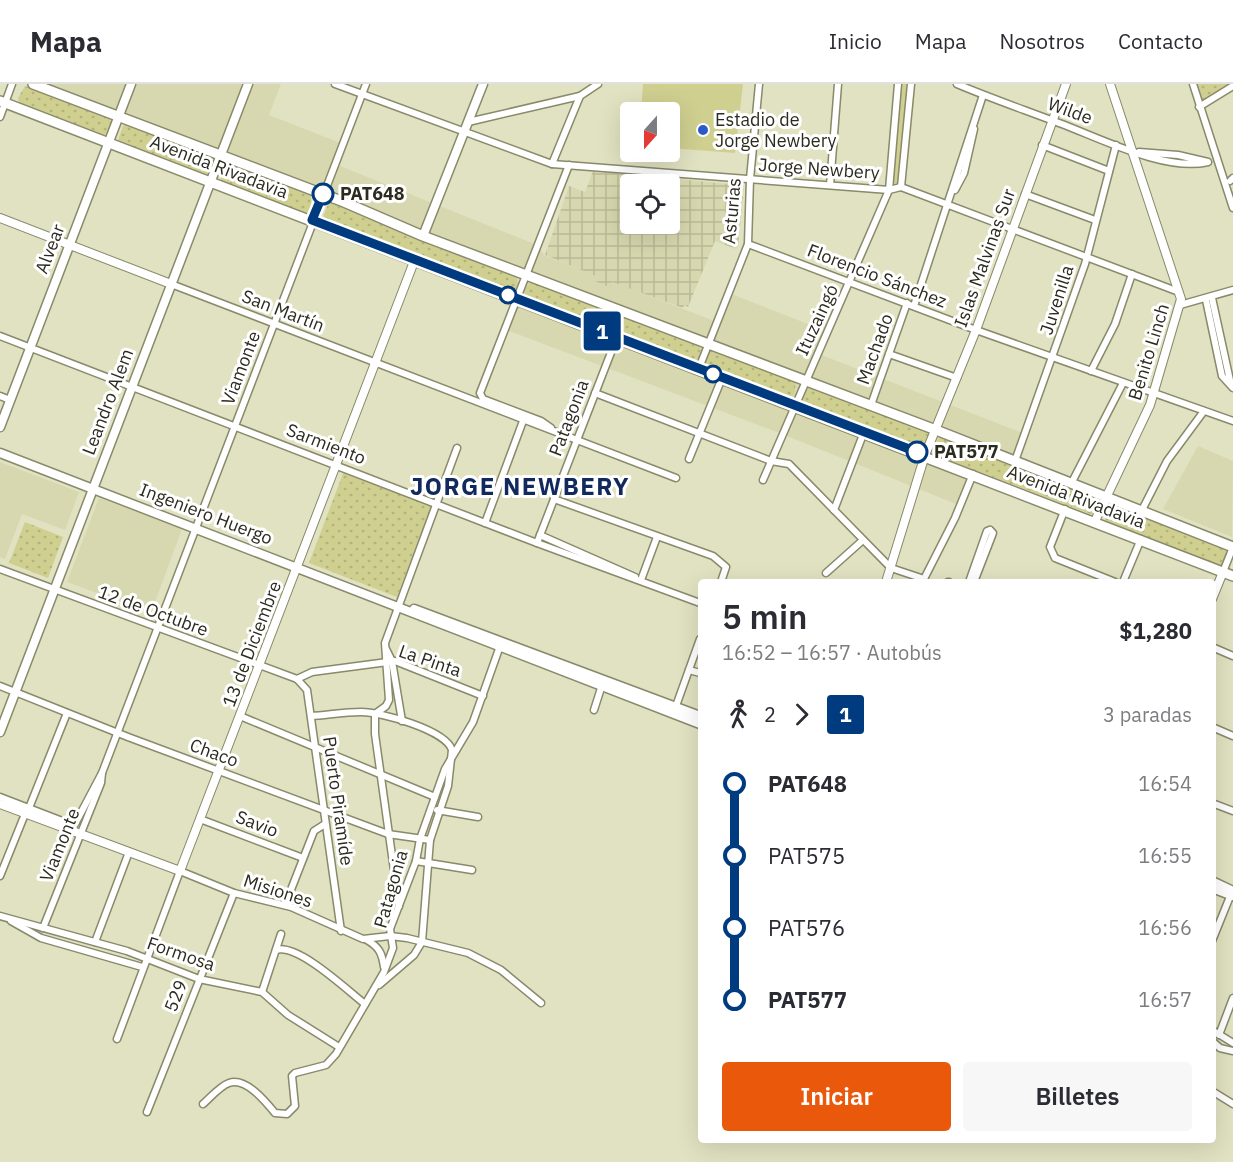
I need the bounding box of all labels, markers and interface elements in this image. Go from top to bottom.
text: Mapa [30,23,102,60]
text: Inicio [829,27,882,55]
text: Mapa [915,27,967,55]
text: Nosotros [1000,27,1085,55]
text: Contacto [1118,27,1203,55]
street label: Wilde [1045,92,1096,129]
north arrow [620,102,680,162]
map controls [620,102,680,234]
place label: Estadio de Jorge Newbery [715,108,836,152]
marker: Estadio de Jorge Newbery [696,123,710,137]
street label: Avenida Rivadavia [147,130,292,204]
street label: Jorge Newbery [758,153,880,184]
button: locate [620,174,680,234]
street label: Asturias [717,177,746,245]
place label: PAT648 [340,182,405,205]
marker: PAT648 [312,183,334,205]
street label: Islas Malvinas Sur [949,185,1020,330]
street label: Alvear [30,221,70,277]
street label: Florencio Sánchez [804,238,950,313]
street label: Juvenilla [1034,262,1079,338]
street label: Ituzaingó [790,281,843,359]
street label: San Martín [239,284,328,337]
unlabelled marker [499,286,517,304]
street label: Benito Linch [1123,301,1174,403]
street label: Machado [851,310,898,387]
line badge: 1 [582,312,622,350]
text: 1 [596,317,608,345]
street label: Viamonte [216,328,265,408]
street label: Leandro Alem [77,345,138,458]
unlabelled marker [704,365,722,383]
street label: Patagonia [543,376,594,459]
street label: Sarmiento [283,418,369,469]
place label: PAT577 [934,440,999,463]
marker: PAT577 [906,441,928,463]
street label: Avenida Rivadavia [1004,460,1149,534]
district label: JORGE NEWBERY [410,470,630,502]
street label: Ingeniero Huergo [136,478,276,549]
street label: 13 de Diciembre [217,578,286,710]
street label: 12 de Octubre [95,580,212,641]
text: 5 min [722,595,807,638]
text: $1,280 [1119,616,1192,645]
street label: La Pinta [396,639,465,682]
text: 16:52 – 16:57 · Autobús [722,639,942,666]
icon: walk [722,698,755,731]
icon: forward [785,698,818,731]
text: 1 [839,700,852,728]
text: 2 [764,701,776,728]
text: 3 paradas [1103,701,1192,728]
street label: Chaco [187,733,242,772]
street label: Puerto Piramíde [318,735,359,867]
text: PAT648 [768,769,847,798]
text: 16:54 [1138,770,1192,797]
street label: Viamonte [34,805,85,885]
street label: Savio [233,805,282,842]
text: PAT575 [768,841,845,870]
text: 16:55 [1138,842,1192,869]
street label: Patagonia [368,847,413,931]
street label: Misiones [241,869,316,912]
text: PAT576 [768,913,845,942]
text: 16:56 [1138,914,1192,941]
street label: Formosa [144,931,219,976]
street label: 529 [159,976,192,1015]
text: PAT577 [768,985,847,1014]
text: 16:57 [1138,986,1192,1013]
button: Iniciar [722,1062,951,1131]
button: Billetes [963,1062,1192,1131]

